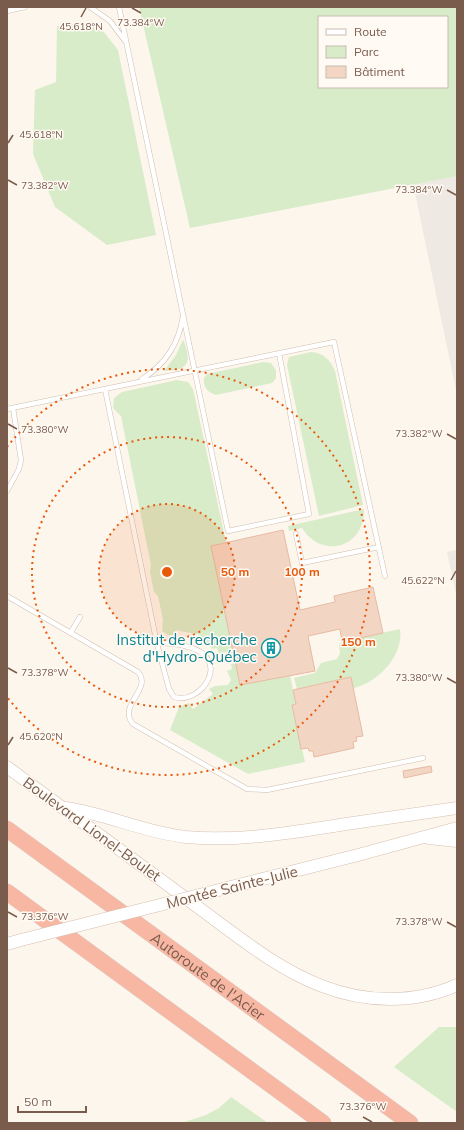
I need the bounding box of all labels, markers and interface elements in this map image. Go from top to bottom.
text: 73.384°W [117,16,165,29]
legend [318,16,448,88]
text: 45.618°N [59,20,103,33]
text: Route [354,24,387,39]
text: Parc [354,44,379,59]
text: Bâtiment [354,64,405,79]
text: 45.618°N [19,128,63,141]
text: 73.382°W [21,179,69,192]
text: 73.384°W [395,183,443,196]
text: 73.380°W [21,423,69,436]
text: 73.382°W [395,427,443,440]
text: 50 m [221,564,249,579]
text: 100 m [284,564,320,579]
centre of rings [160,565,174,579]
text: 45.622°N [401,574,445,587]
place label: Institut de recherche d'Hydro-Québec [116,630,257,666]
text: 150 m [340,634,376,649]
building icon: Institut de recherche d'Hydro-Québec [260,637,282,659]
text: 73.378°W [21,666,69,679]
text: 73.380°W [395,671,443,684]
text: 45.620°N [19,730,63,743]
street label: Boulevard Lionel-Boulet [19,773,165,885]
street label: Montée Sainte-Julie [164,861,300,913]
text: 73.376°W [21,910,69,923]
text: 73.378°W [395,915,443,928]
street label: Autoroute de l'Acier [147,928,270,1024]
scale bar [18,1088,86,1114]
text: 50 m [24,1094,52,1109]
text: 73.376°W [339,1100,387,1113]

